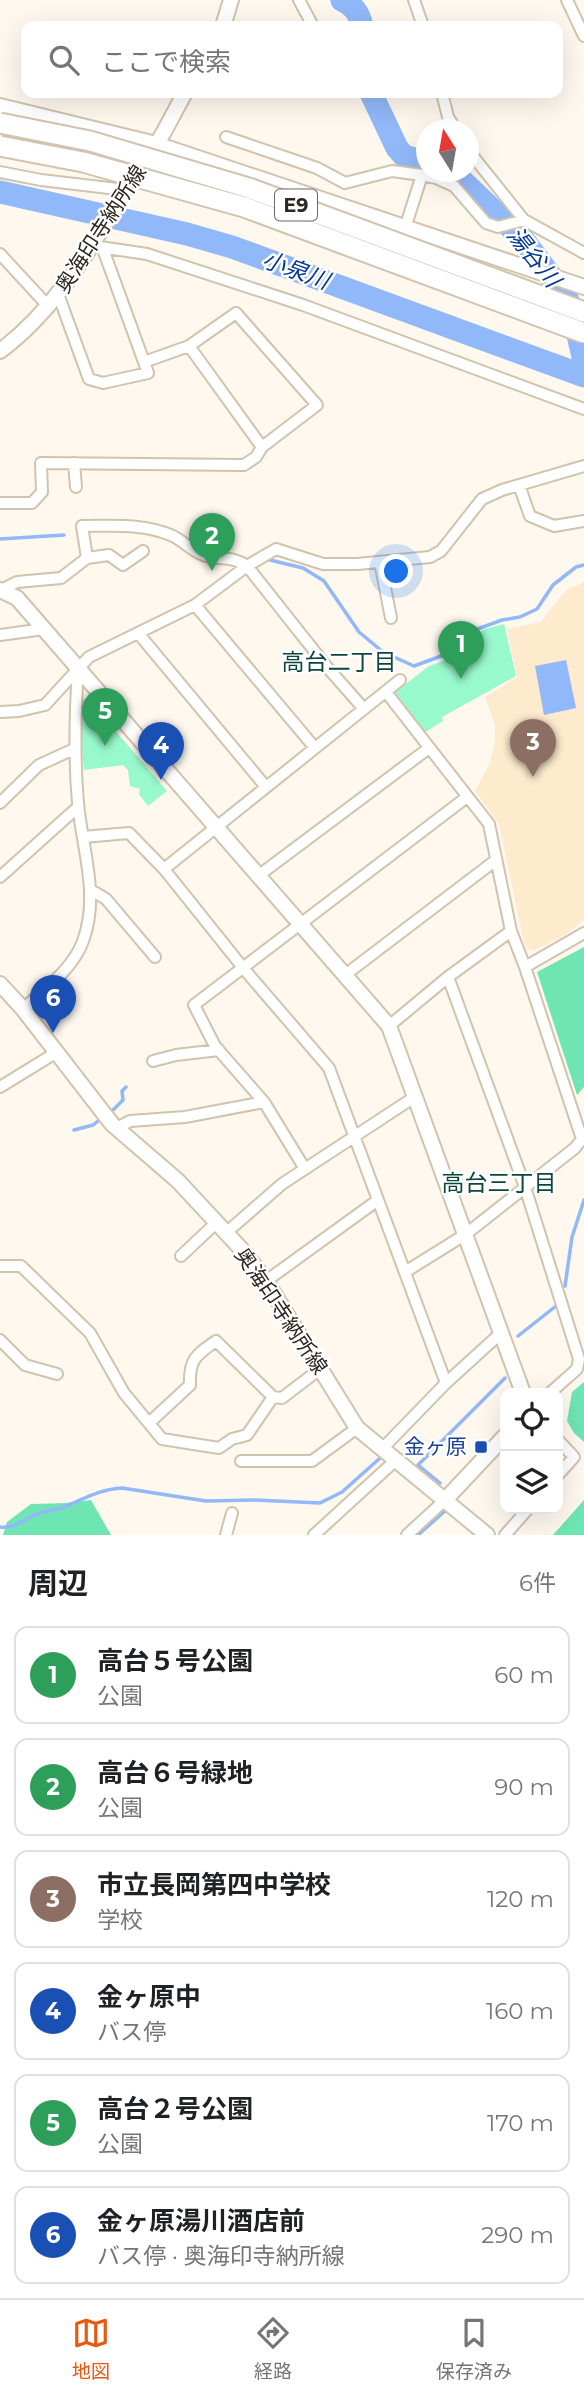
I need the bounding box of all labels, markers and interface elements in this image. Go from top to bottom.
search box [21,21,563,98]
icon: search [45,41,83,79]
text: ここで検索 [101,46,231,78]
north arrow [416,119,479,182]
street label: 奥海印寺納所線 [50,160,151,297]
road number: E9 [275,190,317,220]
water label: 湯谷川 [501,221,568,295]
water label: 小泉川 [259,245,336,296]
pin: 2 [189,513,235,571]
your location [379,554,413,588]
pin: 1 [438,621,484,679]
district label: 高台二丁目 [282,648,397,676]
pin: 5 [82,688,128,746]
pin: 3 [510,719,556,777]
pin: 4 [138,722,184,780]
pin: 6 [30,975,76,1033]
district label: 高台三丁目 [442,1169,557,1197]
street label: 奥海印寺納所線 [230,1243,333,1379]
map controls [500,1388,563,1514]
button: locate [500,1388,563,1451]
place label: 金ヶ原 [404,1434,467,1459]
marker: 金ヶ原 [473,1439,489,1455]
button: layers [500,1451,563,1514]
text: 周辺 [28,1565,88,1602]
text: 6件 [519,1569,556,1597]
text: 高台５号公園 [97,1645,253,1677]
text: 1 [48,1661,58,1689]
text: 60 m [494,1661,554,1689]
text: 公園 [97,1682,143,1710]
text: 高台６号緑地 [97,1757,253,1789]
text: 2 [46,1773,60,1801]
text: 90 m [494,1773,554,1801]
text: 公園 [97,1794,143,1822]
text: 市立長岡第四中学校 [97,1869,331,1901]
text: 3 [46,1885,60,1913]
text: 120 m [487,1885,554,1913]
text: 学校 [97,1906,143,1934]
text: 金ヶ原中 [97,1981,201,2013]
text: 4 [45,1997,61,2025]
text: 160 m [486,1997,554,2025]
text: バス停 [97,2018,166,2046]
text: 高台２号公園 [97,2093,253,2125]
text: 5 [46,2109,60,2137]
text: 170 m [487,2109,554,2137]
text: 公園 [97,2130,143,2158]
text: 金ヶ原湯川酒店前 [97,2205,305,2237]
text: 6 [46,2221,60,2249]
text: 290 m [481,2221,554,2249]
text: バス停 · 奥海印寺納所線 [97,2242,345,2270]
tab: 地図 [72,2314,110,2383]
tab: 経路 [254,2314,292,2383]
tab: 保存済み [436,2314,512,2383]

